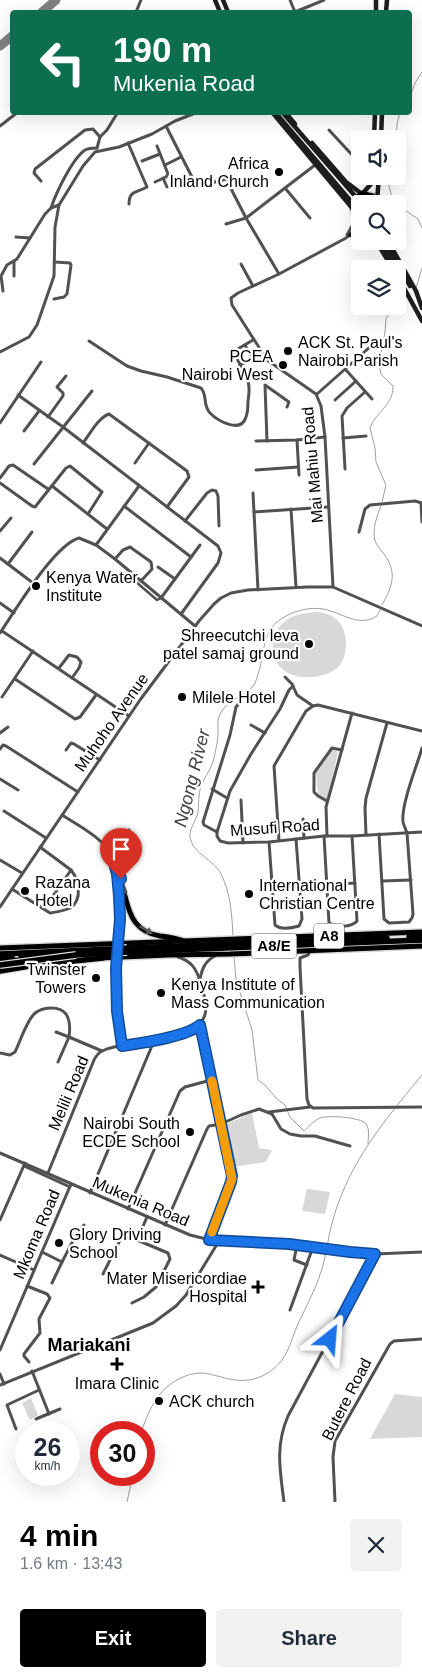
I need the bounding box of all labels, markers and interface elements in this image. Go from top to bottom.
icon: left [30,30,95,95]
text: 190 m [113,30,212,69]
text: Mukenia Road [113,71,255,96]
map controls [351,130,406,315]
button: sound [351,130,406,185]
place label: Africa Inland Church [169,155,269,190]
marker: Africa Inland Church [273,166,285,178]
button: search [351,195,406,250]
button: layers [351,260,406,315]
place label: ACK St. Paul's Nairobi Parish [298,334,402,369]
marker: ACK St. Paul's Nairobi Parish [282,345,294,357]
place label: PCEA Nairobi West [182,348,274,383]
marker: PCEA Nairobi West [277,359,289,371]
street label: Mai Mahiu Road [299,406,326,524]
place label: Kenya Water Institute [46,569,139,604]
marker: Kenya Water Institute [30,580,42,592]
place label: Shreecutchi leva patel samaj ground [163,627,299,662]
marker: Shreecutchi leva patel samaj ground [303,638,315,650]
street label: Muhoho Avenue [71,670,152,774]
place label: Milele Hotel [192,689,276,706]
marker: Milele Hotel [176,691,188,703]
water label: Ngong River [170,726,214,829]
street label: Musufi Road [230,816,320,839]
pin [100,828,142,879]
icon: arrive [107,835,135,863]
place label: Razana Hotel [35,874,90,909]
place label: International Christian Centre [259,877,375,912]
marker: Razana Hotel [19,885,31,897]
marker: International Christian Centre [243,888,255,900]
road number: A8 [314,924,344,948]
one-way arrow [138,926,153,934]
road number: A8/E [252,934,296,958]
place label: Twinster Towers [26,961,87,996]
marker: Twinster Towers [90,972,102,984]
place label: Kenya Institute of Mass Communication [171,976,325,1011]
marker: Kenya Institute of Mass Communication [155,987,167,999]
street label: Melili Road [45,1053,92,1133]
place label: Nairobi South ECDE School [82,1115,180,1150]
marker: Nairobi South ECDE School [184,1126,196,1138]
street label: Mukenia Road [90,1173,192,1229]
street label: Mkoma Road [10,1187,63,1281]
place label: Glory Driving School [69,1226,161,1261]
marker: Glory Driving School [53,1237,65,1249]
place label: Mater Misericordiae Hospital [107,1270,247,1305]
marker: Mater Misericordiae Hospital [251,1280,265,1294]
position arrow [303,1312,355,1364]
district label: Mariakani [47,1335,131,1355]
street label: Butere Road [318,1355,374,1443]
marker: Imara Clinic [110,1357,124,1371]
place label: Imara Clinic [75,1375,159,1392]
place label: ACK church [169,1393,254,1410]
marker: ACK church [153,1395,165,1407]
speed limit sign: 30 [90,1421,155,1486]
text: 26 [34,1433,61,1461]
text: km/h [34,1459,61,1473]
text: 4 min [20,1519,98,1552]
button: close [350,1519,402,1571]
text: 1.6 km · 13:43 [20,1555,122,1572]
button: Exit [20,1609,206,1667]
button: Share [216,1609,402,1667]

